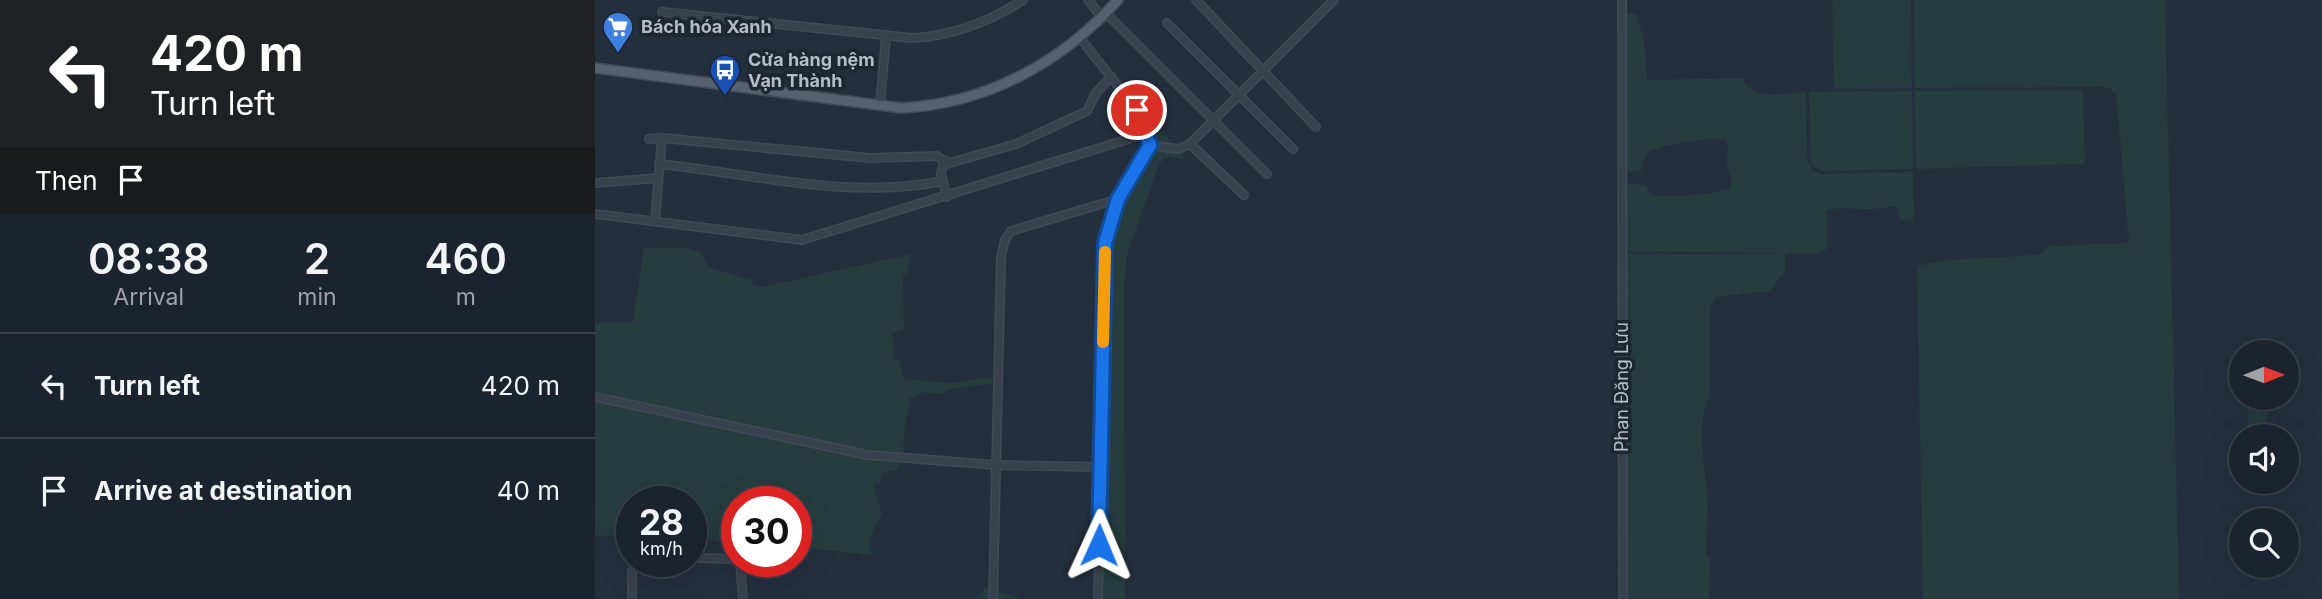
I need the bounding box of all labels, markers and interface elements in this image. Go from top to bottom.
supermarket icon: Bách hóa Xanh [601,10,635,54]
place label: Bách hóa Xanh [641,16,772,37]
text: 420 m [150,24,303,83]
icon: left [35,28,126,119]
place label: Cửa hàng nệm Vạn Thành [748,49,875,91]
bus stop icon: Cửa hàng nệm Vạn Thành [708,53,742,97]
pin [1107,80,1167,140]
text: Turn left [150,84,275,123]
icon: arrive [1118,91,1156,129]
icon: arrive [112,161,150,199]
text: Then [35,165,98,196]
text: 08:38 [88,233,209,284]
text: 2 [304,233,330,284]
text: 460 [425,233,507,284]
text: Arrival [113,283,184,311]
text: min [297,283,337,311]
text: m [456,283,476,311]
street label: Phan Đăng Lưu [1611,322,1632,452]
north arrow [2229,340,2299,410]
map controls [2229,340,2299,578]
icon: left [35,367,73,405]
text: Turn left [94,370,200,401]
text: 420 m [481,370,560,401]
button: sound [2229,424,2299,494]
icon: arrive [35,472,73,510]
text: Arrive at destination [94,475,353,506]
text: 40 m [497,475,560,506]
speed limit sign: 30 [721,486,812,577]
text: 28 [639,501,684,543]
position arrow [1062,508,1136,582]
button: search [2229,508,2299,578]
text: km/h [640,538,683,559]

